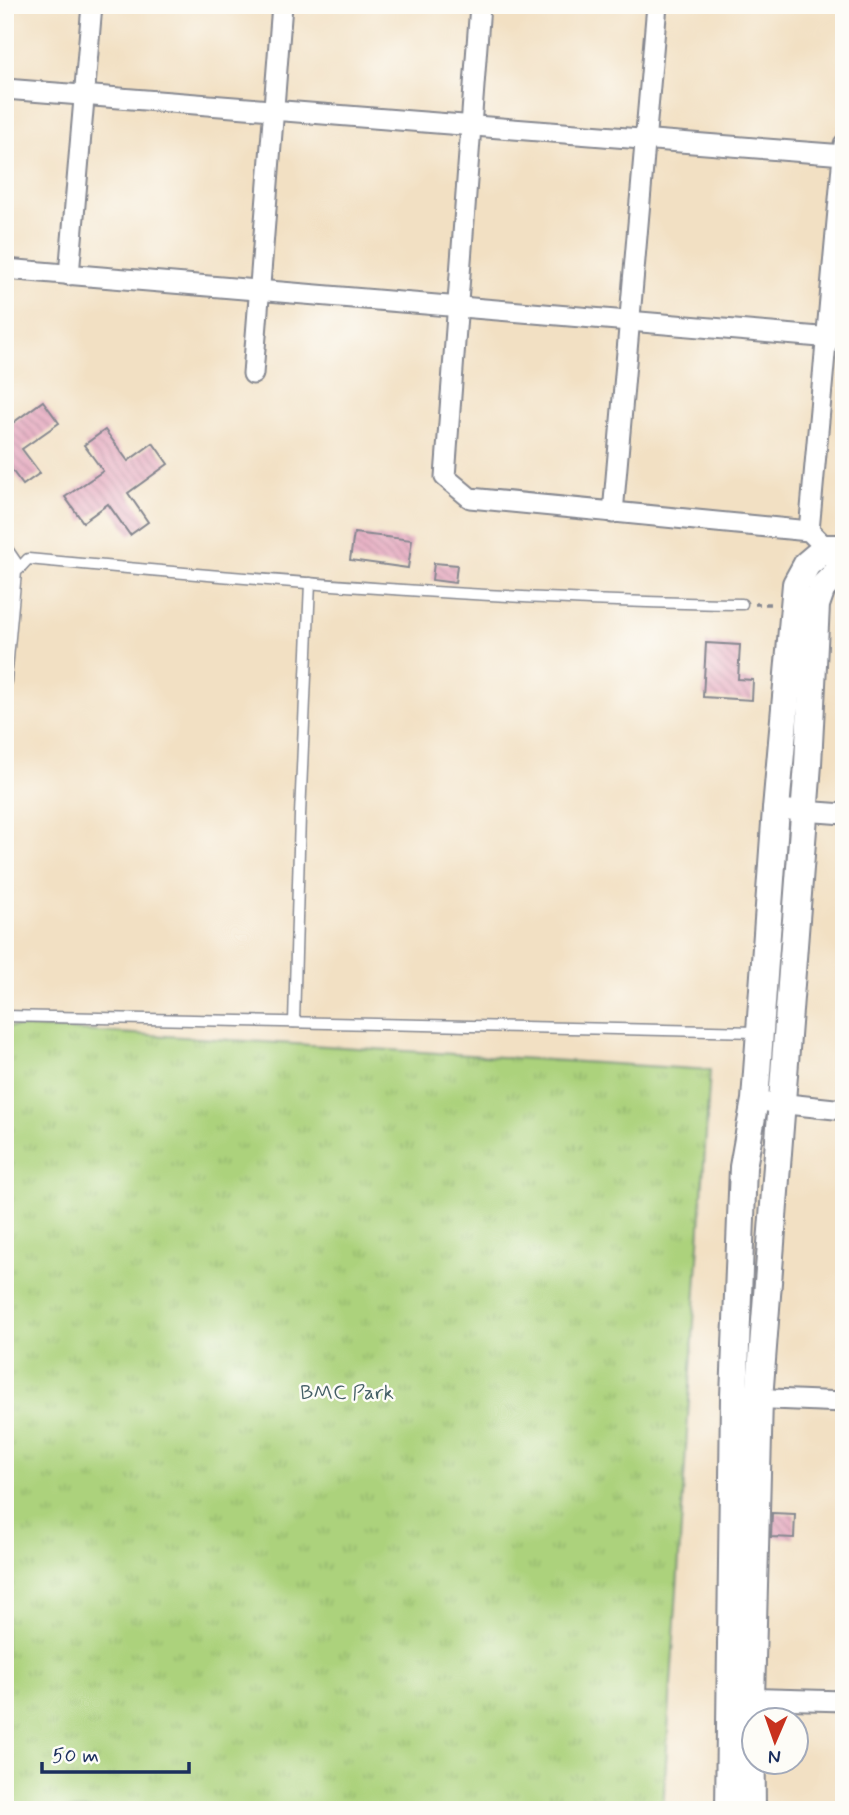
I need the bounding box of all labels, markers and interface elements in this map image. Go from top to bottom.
park label: BMC Park [300,1379,394,1407]
north arrow [740,1706,810,1776]
scale bar [42,1731,189,1775]
text: 50 m [52,1742,99,1770]
text: N [768,1744,781,1769]

